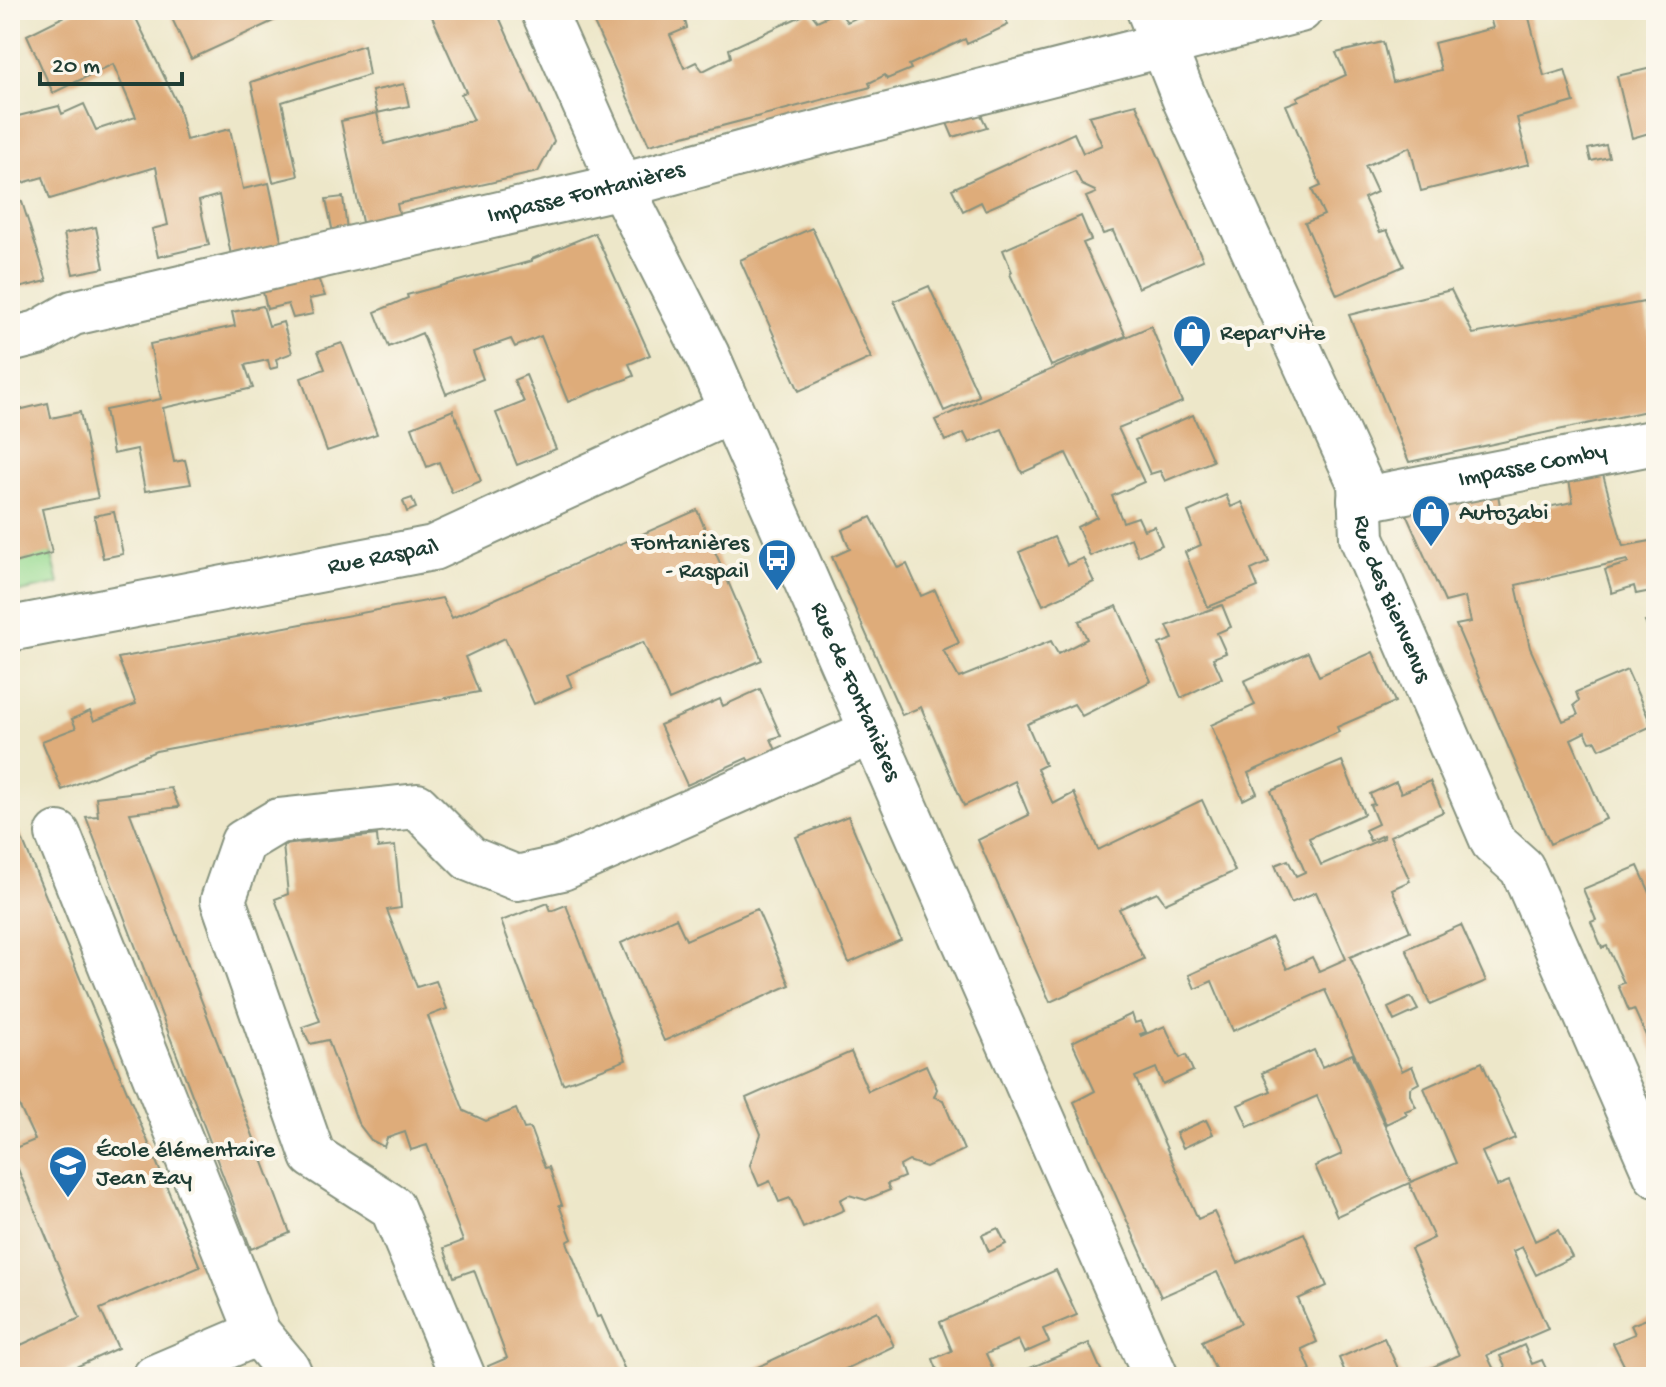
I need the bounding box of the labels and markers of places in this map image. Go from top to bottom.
shop icon: Repar'Vite [1171,313,1213,368]
place label: Repar'Vite [1220,320,1326,349]
shop icon: Autozabi [1410,493,1452,548]
place label: Autozabi [1459,500,1548,529]
place label: Fontanières - Raspail [630,530,750,587]
bus stop icon: Fontanières - Raspail [756,537,798,592]
place label: École élémentaire Jean Zay [96,1137,276,1194]
school or university icon: École élémentaire Jean Zay [47,1144,89,1199]

